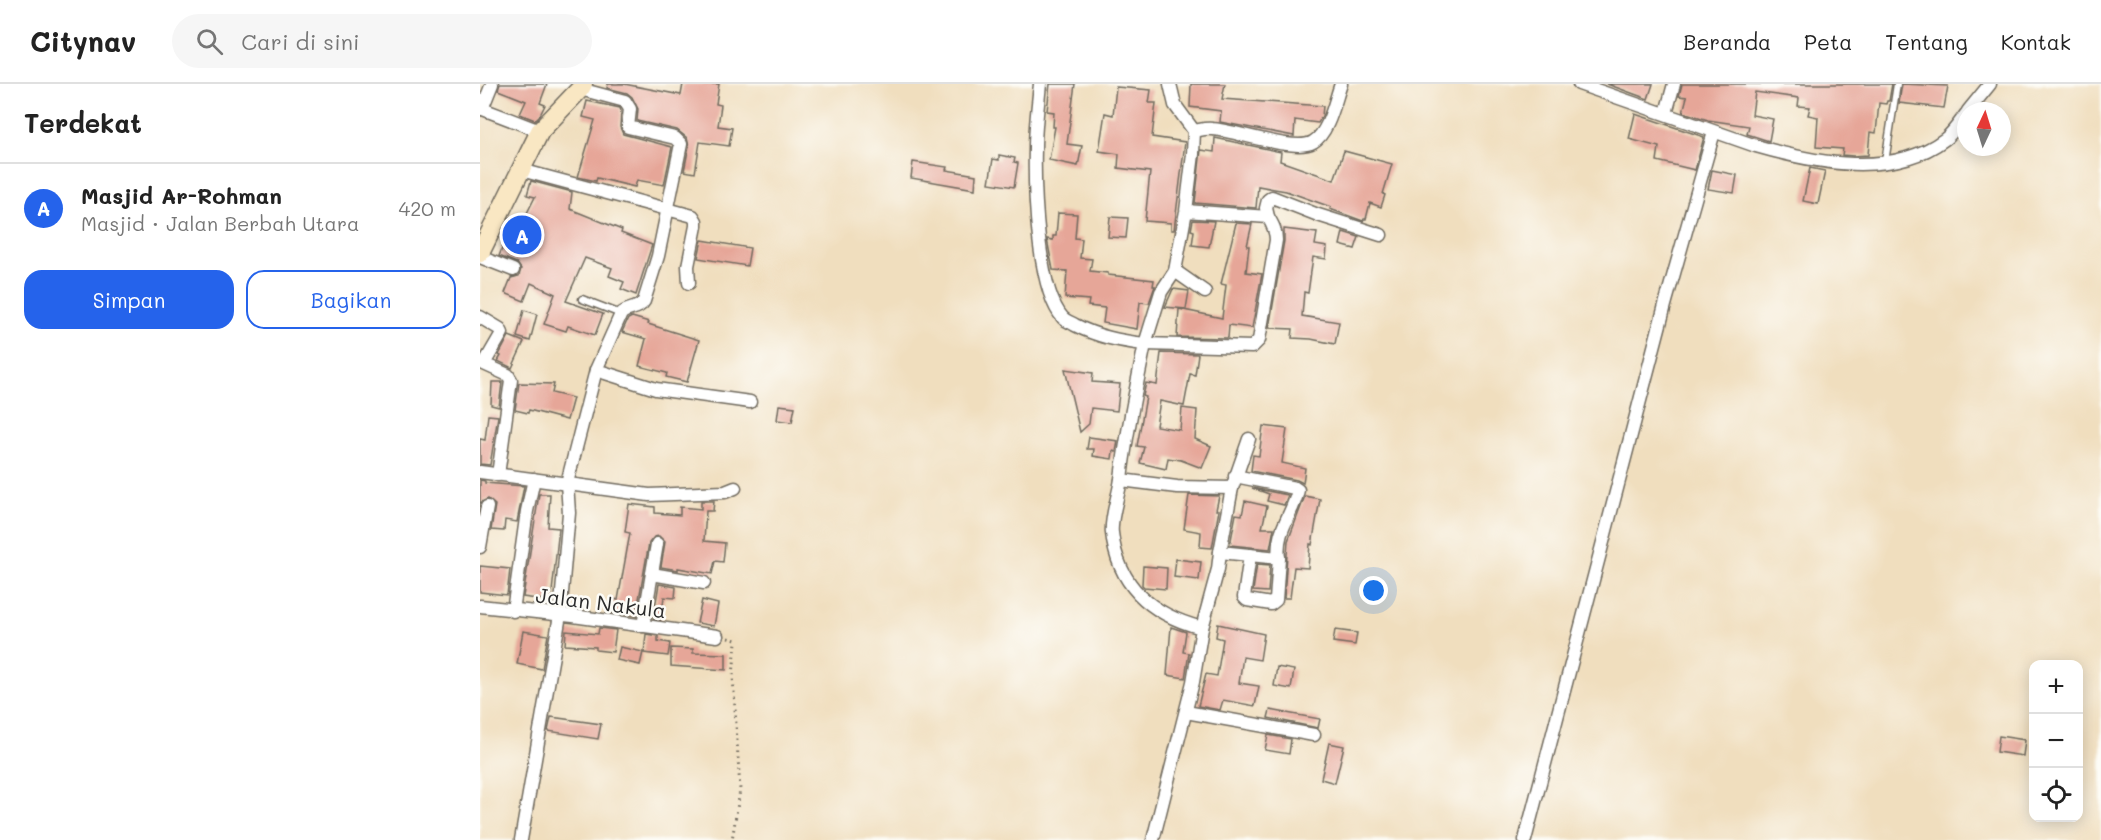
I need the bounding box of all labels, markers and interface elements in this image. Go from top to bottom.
search box [172,14,592,68]
text: Citynav [30,23,136,59]
icon: search [193,25,226,58]
text: Cari di sini [241,27,360,56]
text: Beranda [1683,28,1771,55]
text: Peta [1804,28,1852,55]
text: Tentang [1885,28,1968,55]
text: Kontak [2001,28,2071,55]
north arrow [1957,102,2011,156]
text: Terdekat [24,106,142,140]
text: Masjid Ar-Rohman [81,181,282,210]
text: A [37,195,50,221]
text: 420 m [398,195,456,221]
text: Masjid · Jalan Berbah Utara [81,210,359,236]
pin: A [502,212,542,258]
button: Simpan [24,270,234,329]
button: Bagikan [246,270,456,329]
your location [1359,576,1388,605]
street label: Jalan Nakula [534,581,668,623]
map controls [2029,660,2083,822]
button: + [2029,660,2083,714]
button: − [2029,714,2083,768]
button: locate [2029,768,2083,822]

